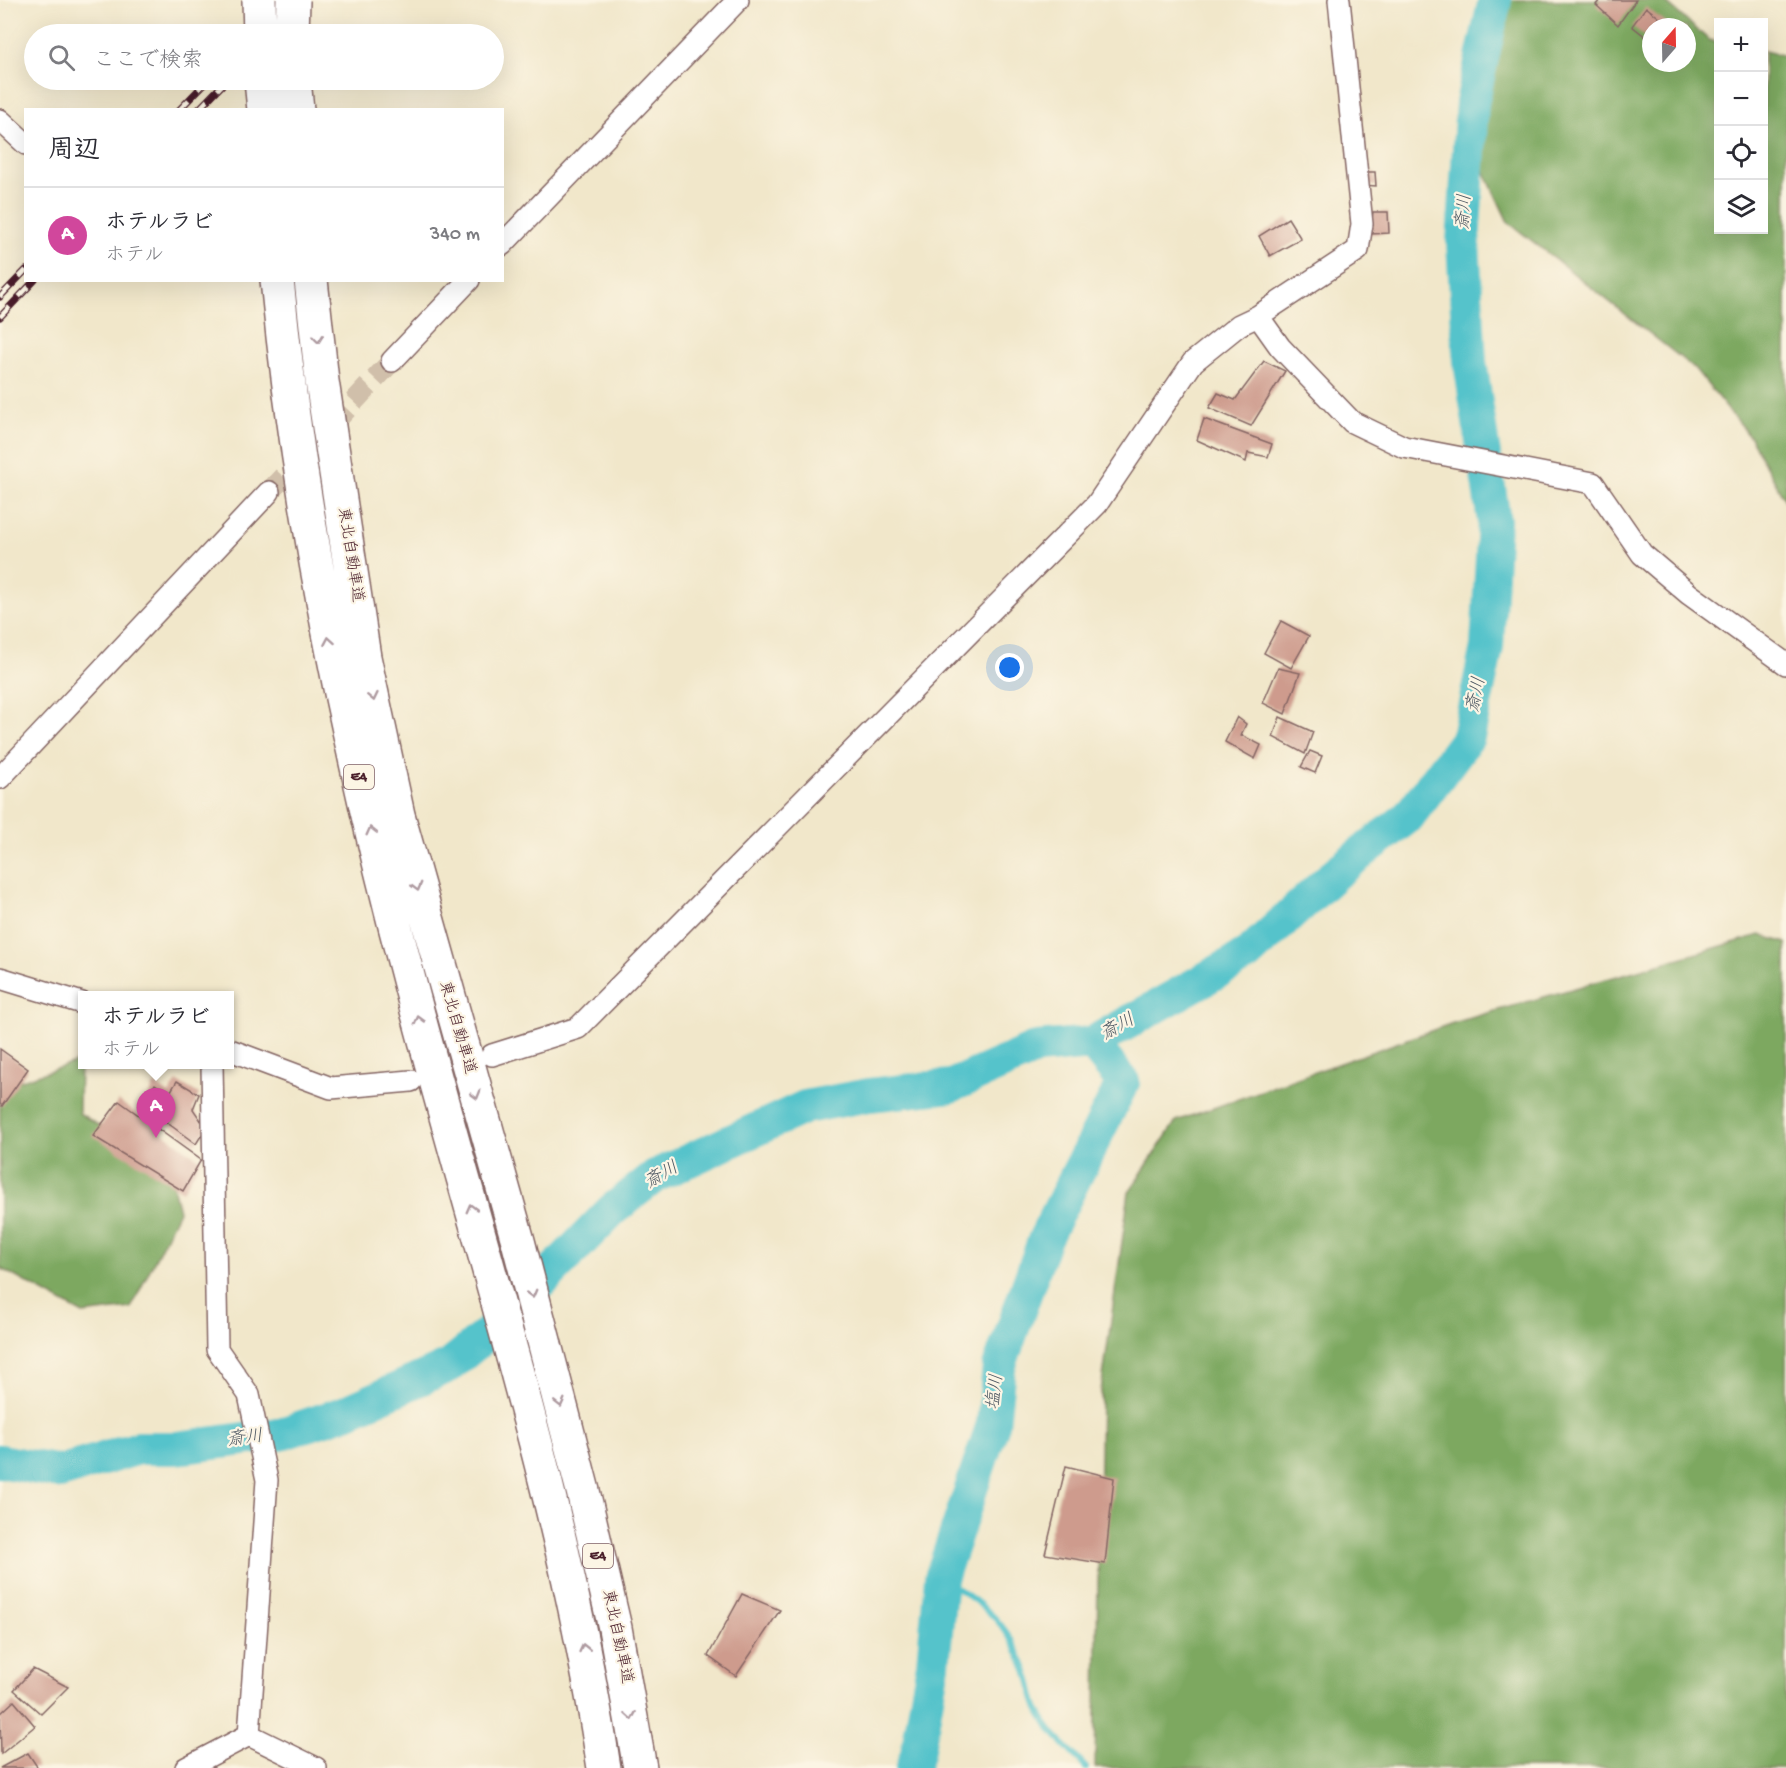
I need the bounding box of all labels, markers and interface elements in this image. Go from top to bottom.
north arrow [1642,18,1696,72]
map controls [1714,18,1768,234]
button: + [1714,18,1768,72]
search box [24,24,504,90]
icon: search [45,41,78,74]
text: ここで検索 [93,49,203,75]
button: − [1714,72,1768,126]
button: locate [1714,126,1768,180]
text: 周辺 [48,137,100,168]
button: layers [1714,180,1768,234]
water label: 斎川 [1452,193,1477,231]
text: ホテルラビ [105,211,214,237]
text: A [62,224,73,247]
text: 340 m [430,224,480,247]
text: ホテル [105,245,164,268]
one-way arrow [311,334,323,343]
street label: 東北自動車道 [332,506,368,604]
one-way arrow [323,636,336,646]
your location [995,653,1024,682]
water label: 斎川 [1462,675,1491,715]
one-way arrow [366,692,379,702]
road number: E4 [344,765,374,789]
one-way arrow [366,826,378,837]
one-way arrow [410,882,423,892]
street label: 東北自動車道 [434,979,480,1077]
popup [78,991,234,1069]
text: ホテルラビ [102,1006,210,1032]
water label: 斎川 [1097,1009,1139,1046]
one-way arrow [414,1015,427,1025]
text: ホテル [102,1040,161,1063]
pin: A [136,1088,176,1138]
one-way arrow [469,1089,481,1100]
water label: 斎川 [641,1157,683,1194]
one-way arrow [466,1203,478,1214]
one-way arrow [525,1288,537,1299]
water label: 塩川 [982,1373,1009,1411]
one-way arrow [553,1398,566,1408]
water label: 斎川 [226,1425,264,1452]
road number: E4 [583,1544,613,1568]
street label: 東北自動車道 [597,1588,637,1686]
one-way arrow [579,1643,592,1653]
one-way arrow [624,1711,637,1721]

